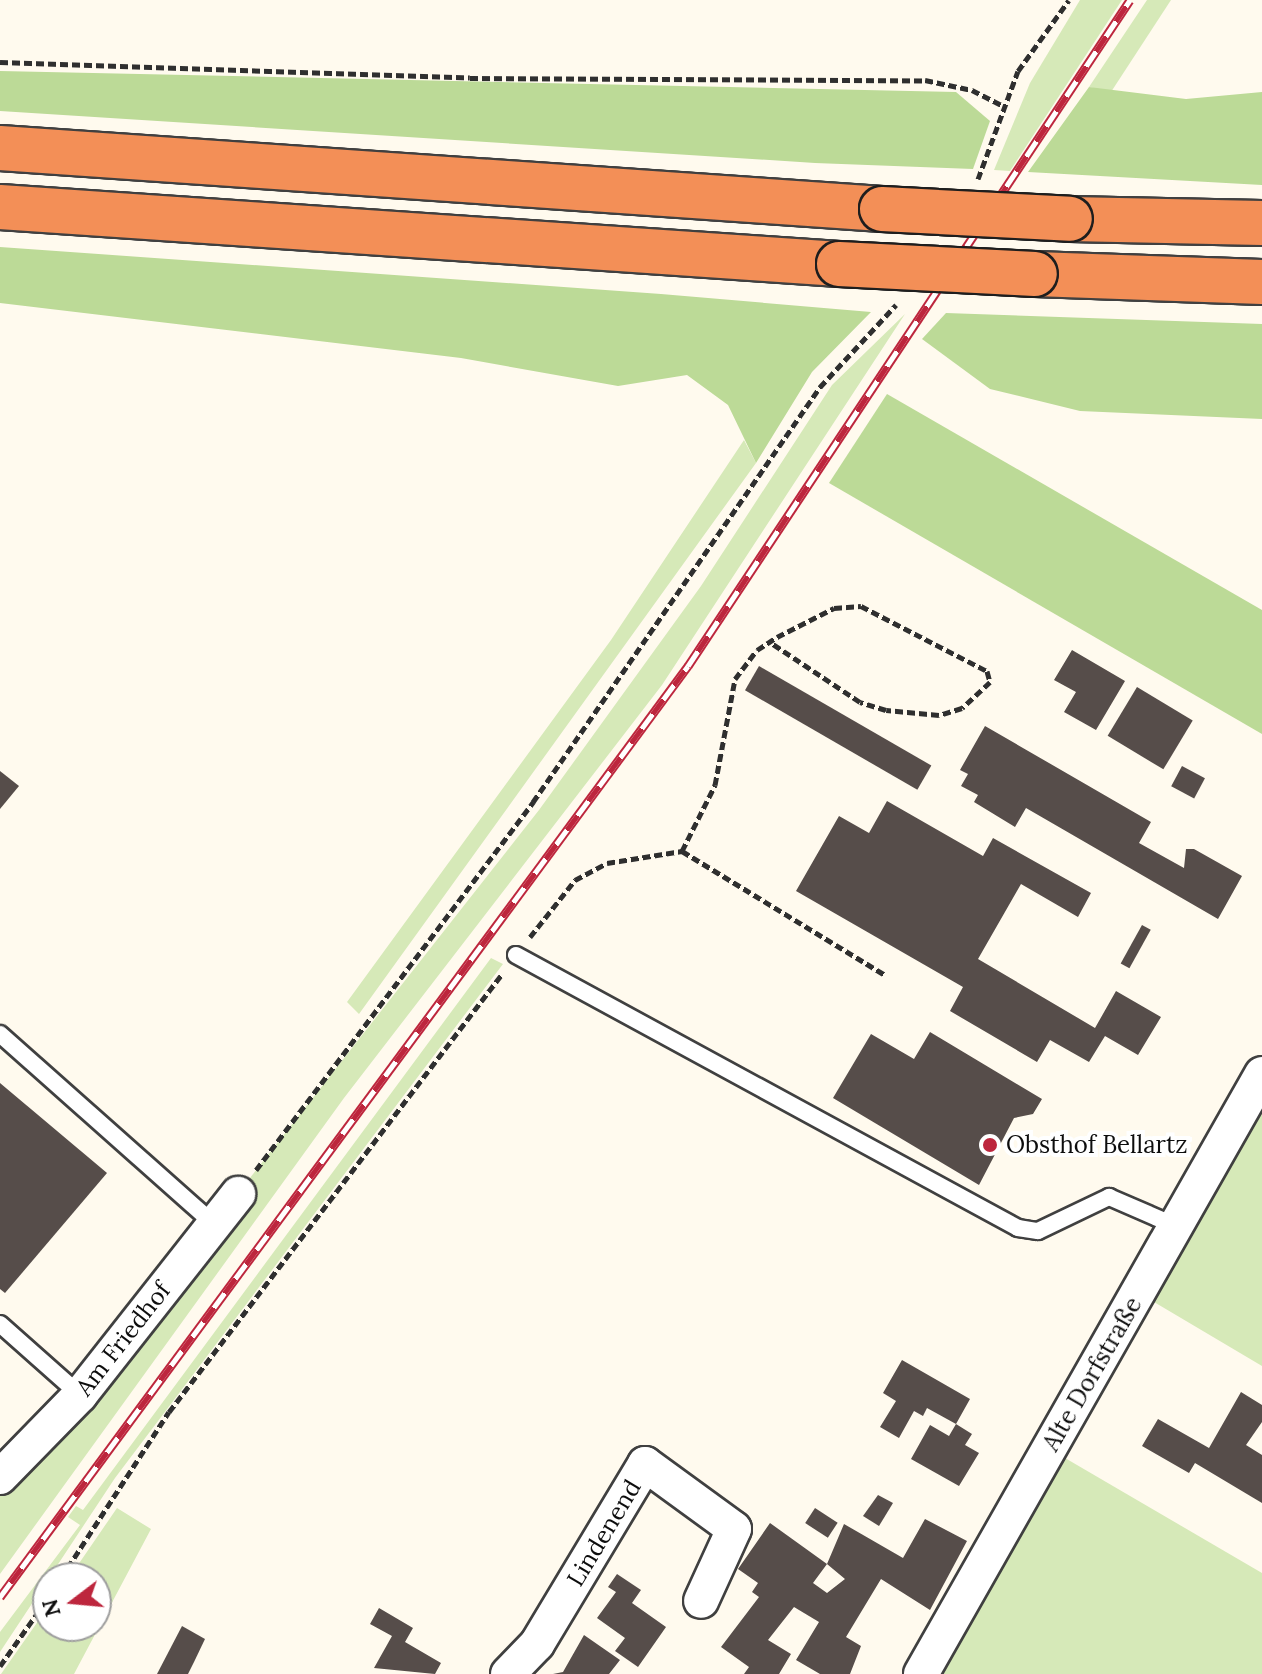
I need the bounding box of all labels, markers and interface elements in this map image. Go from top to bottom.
place label: Obsthof Bellartz [1006,1131,1188,1159]
marker: Obsthof Bellartz [981,1136,999,1154]
street label: Am Friedhof [70,1276,176,1402]
street label: Alte Dorfstraße [1036,1292,1148,1456]
street label: Lindenend [561,1475,647,1591]
north arrow [32,1562,112,1642]
text: N [35,1596,67,1620]

